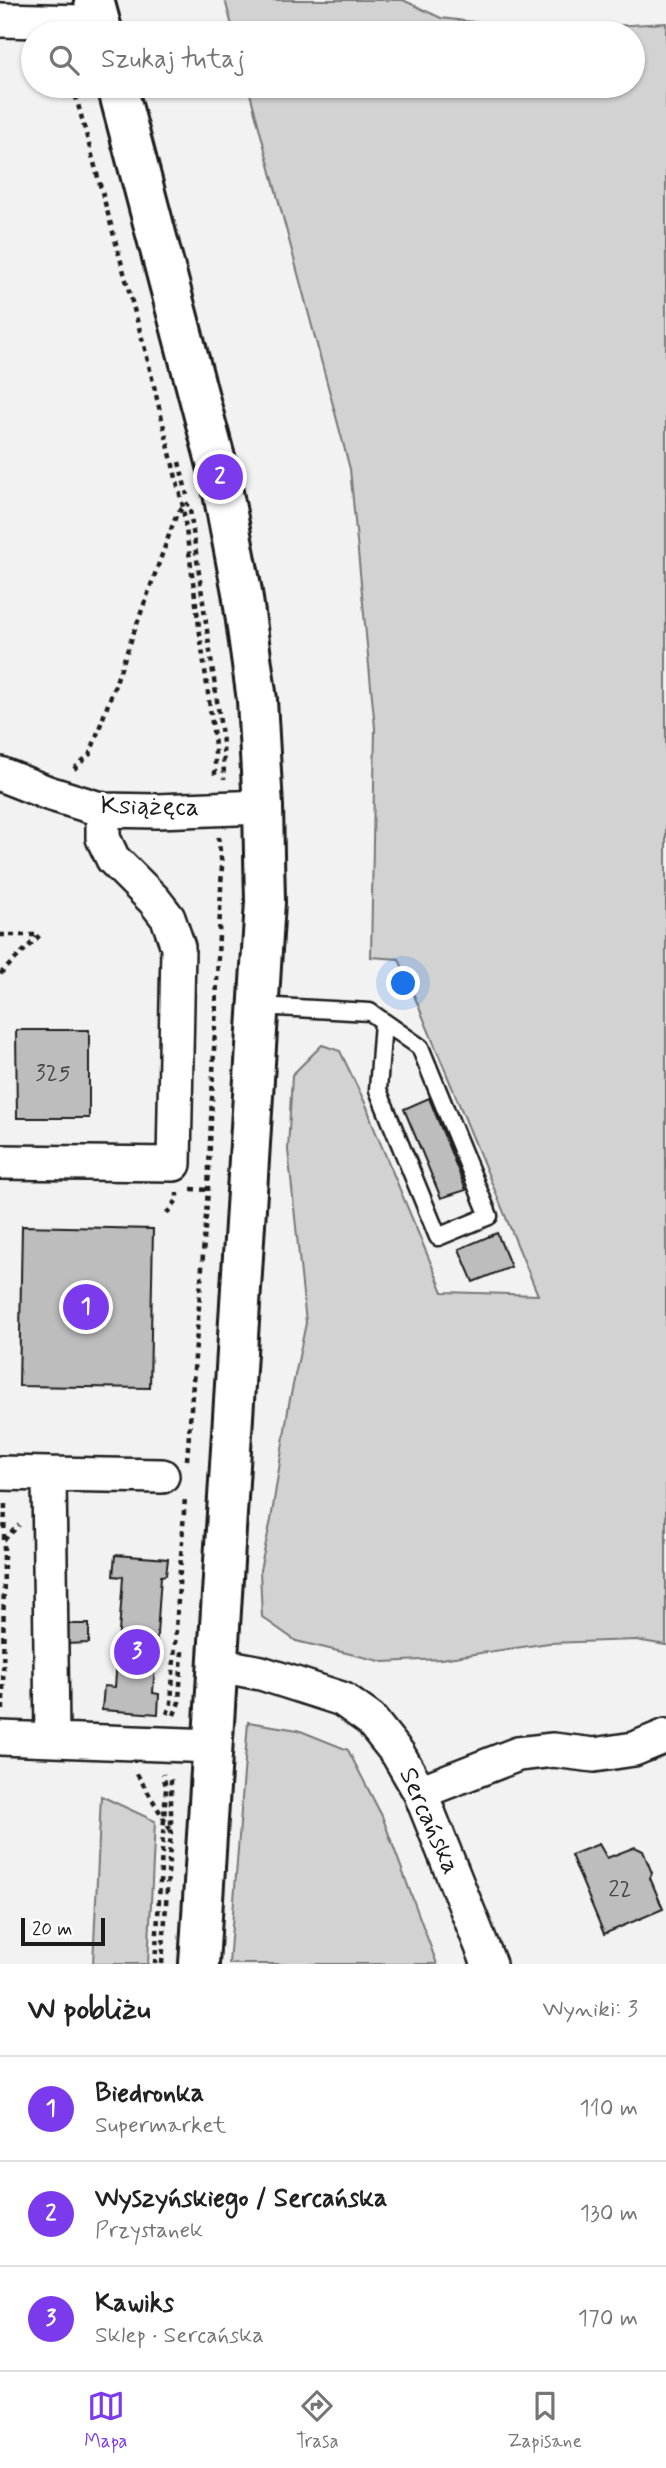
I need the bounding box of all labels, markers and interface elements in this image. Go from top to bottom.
search box [21,21,645,98]
icon: search [45,41,83,79]
text: Szukaj tutaj [101,43,245,77]
pin: 2 [197,451,243,503]
street label: Książęca [100,789,200,825]
your location [386,966,420,1000]
house number: 325 [35,1059,71,1089]
pin: 1 [63,1281,109,1333]
pin: 3 [114,1626,160,1678]
street label: Sercańska [390,1762,468,1880]
house number: 22 [608,1875,632,1905]
scale bar [21,1915,105,1947]
text: 20 m [32,1917,72,1942]
text: W pobliżu [28,1990,151,2029]
text: Wyniki: 3 [542,1995,638,2025]
text: Biedronka [95,2077,204,2111]
text: 1 [46,2094,56,2124]
text: 110 m [579,2094,638,2124]
text: Supermarket [95,2111,226,2141]
text: Wyszyńskiego / Sercańska [95,2182,387,2216]
text: 2 [45,2199,57,2229]
text: 130 m [580,2199,638,2229]
text: Przystanek [95,2216,203,2246]
text: Kawiks [95,2287,174,2321]
text: 3 [46,2304,56,2334]
text: 170 m [578,2304,638,2334]
text: Sklep · Sercańska [95,2321,264,2351]
tab: Mapa [84,2387,128,2454]
tab: Trasa [296,2387,339,2454]
tab: Zapisane [507,2387,582,2454]

